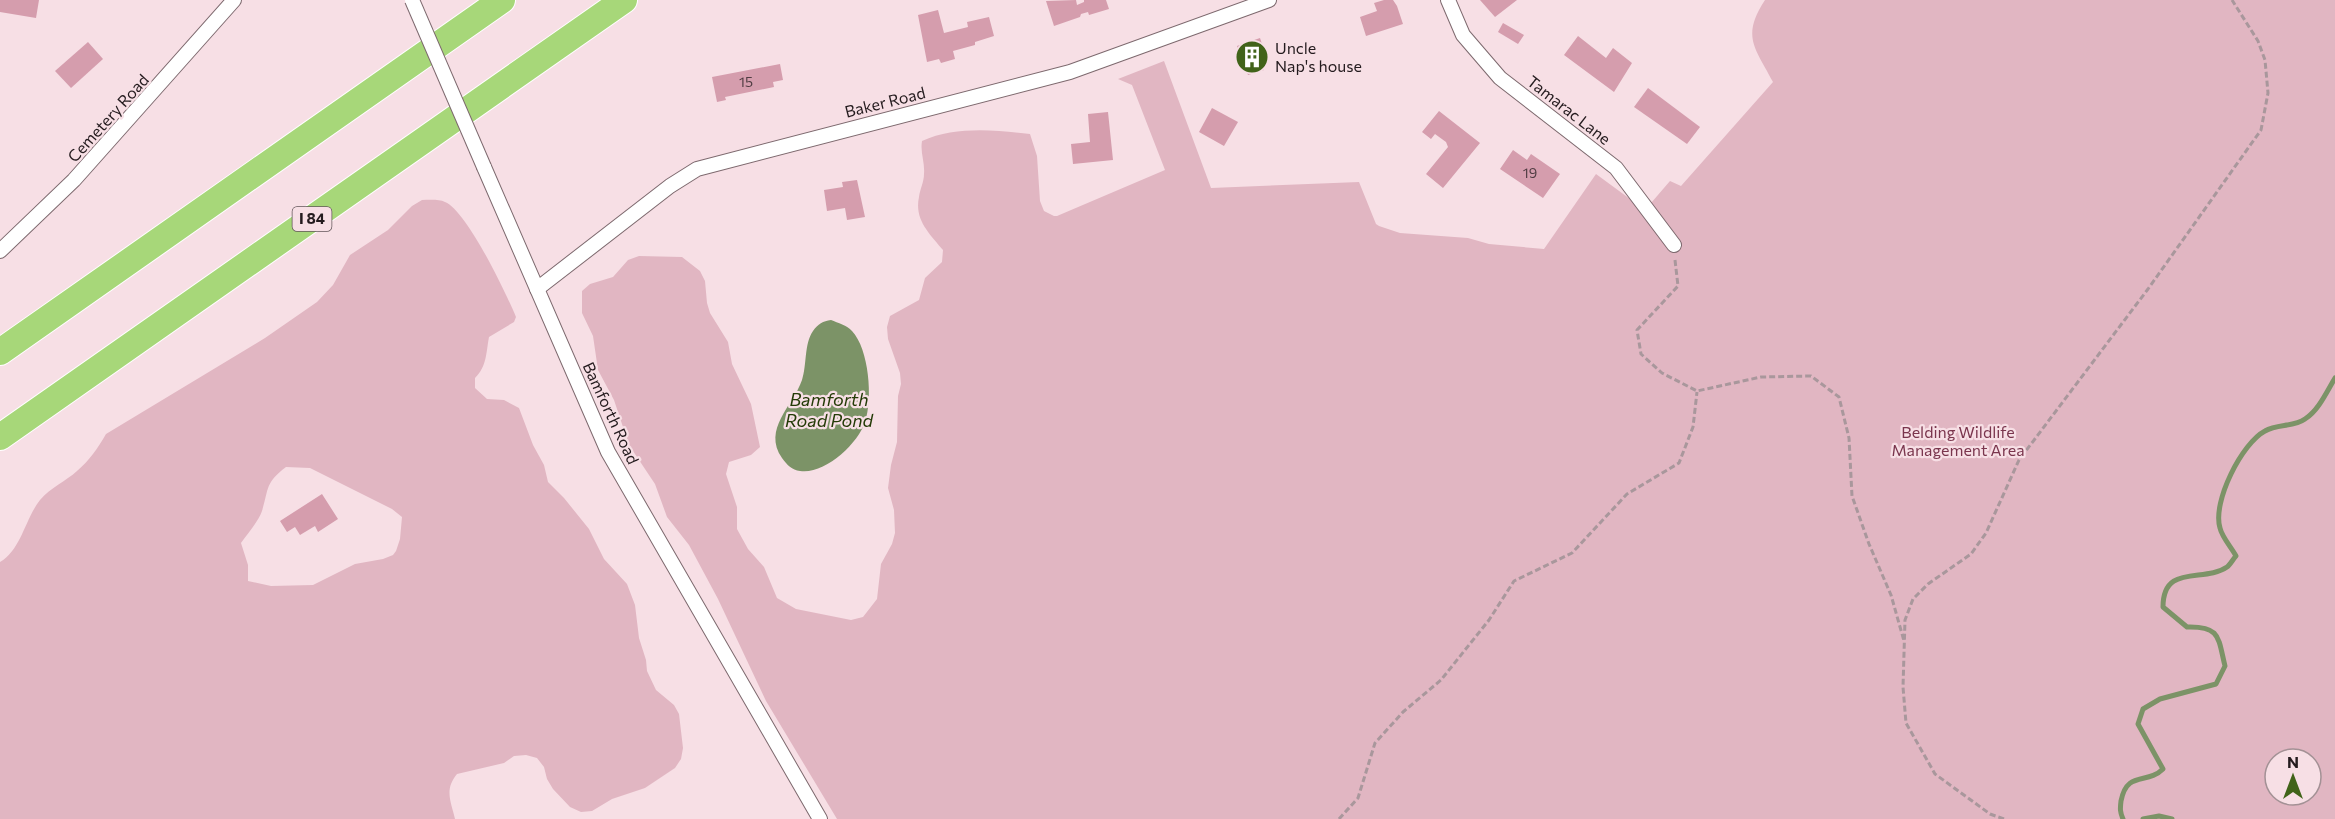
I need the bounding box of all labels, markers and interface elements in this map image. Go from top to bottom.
place label: Uncle Nap's house [1275,38,1362,75]
building icon: Uncle Nap's house [1234,39,1270,75]
street label: Cemetery Road [63,70,152,166]
street label: Tamarac Lane [1524,71,1615,148]
house number: 15 [739,73,753,90]
street label: Baker Road [843,82,927,121]
house number: 19 [1523,164,1537,181]
road number: I 84 [292,207,332,231]
street label: Bamforth Road [579,359,643,467]
water label: Bamforth Road Pond [785,388,874,431]
park label: Belding Wildlife Management Area [1891,422,2025,459]
north arrow [2263,747,2323,807]
text: N [2287,752,2299,771]

